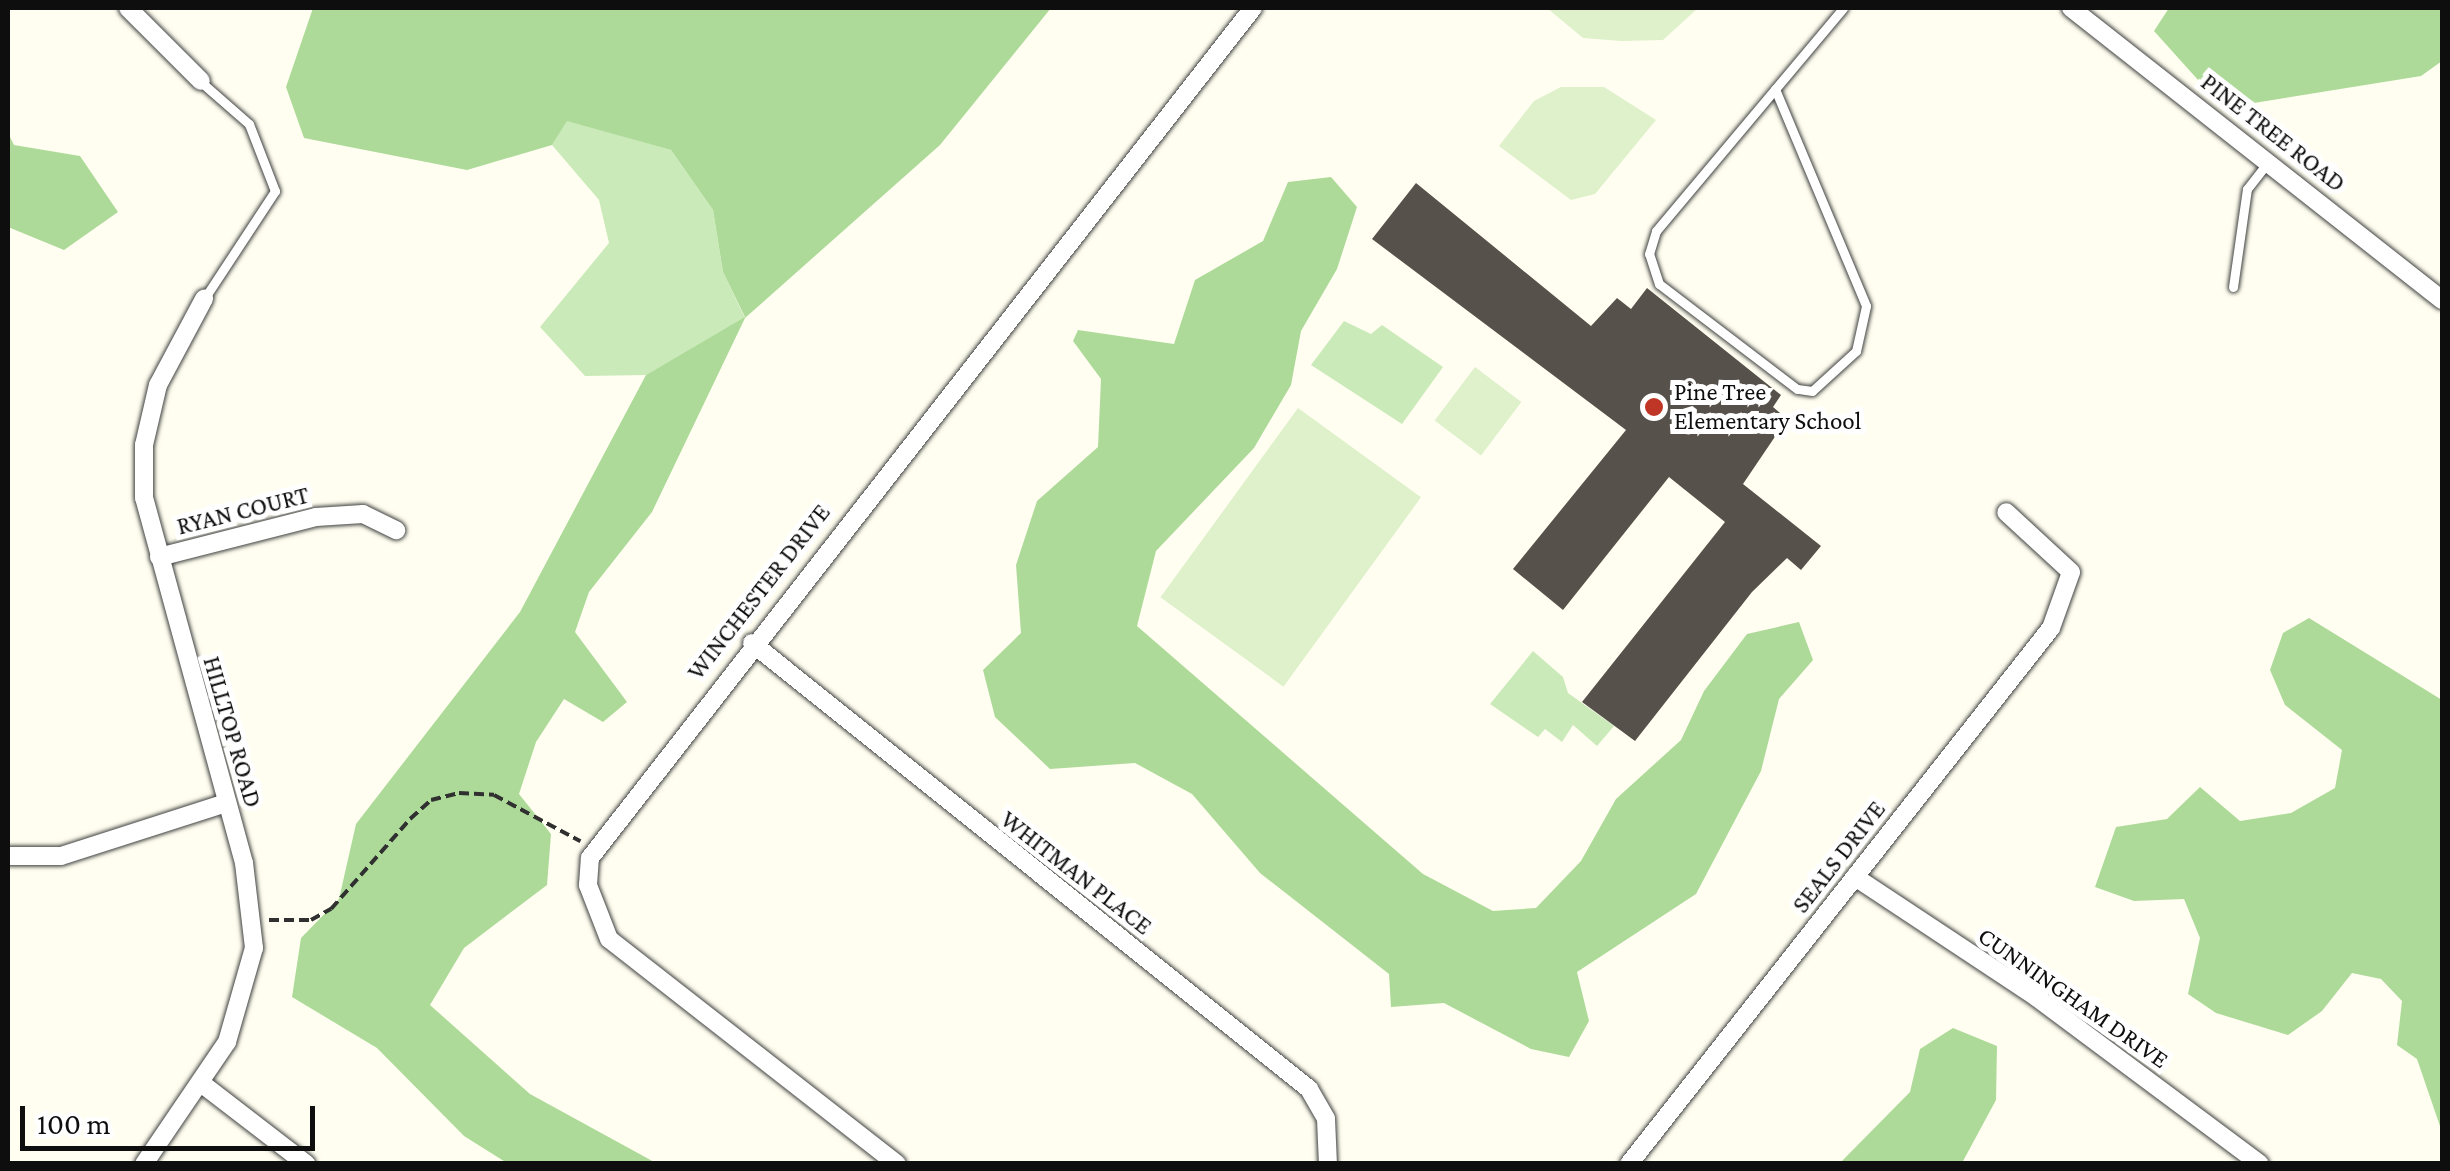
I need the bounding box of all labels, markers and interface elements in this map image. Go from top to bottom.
street label: PINE TREE ROAD [2195,67,2351,199]
place label: Pine Tree Elementary School [1674,378,1861,437]
marker: Pine Tree Elementary School [1643,396,1665,418]
street label: RYAN COURT [174,480,312,542]
street label: WINCHESTER DRIVE [681,498,837,686]
street label: HILLTOP ROAD [196,653,268,811]
street label: SEALS DRIVE [1786,795,1892,919]
street label: WHITMAN PLACE [994,805,1158,941]
street label: CUNNINGHAM DRIVE [1972,921,2174,1075]
scale bar [25,1086,320,1148]
text: 100 m [37,1107,111,1140]

